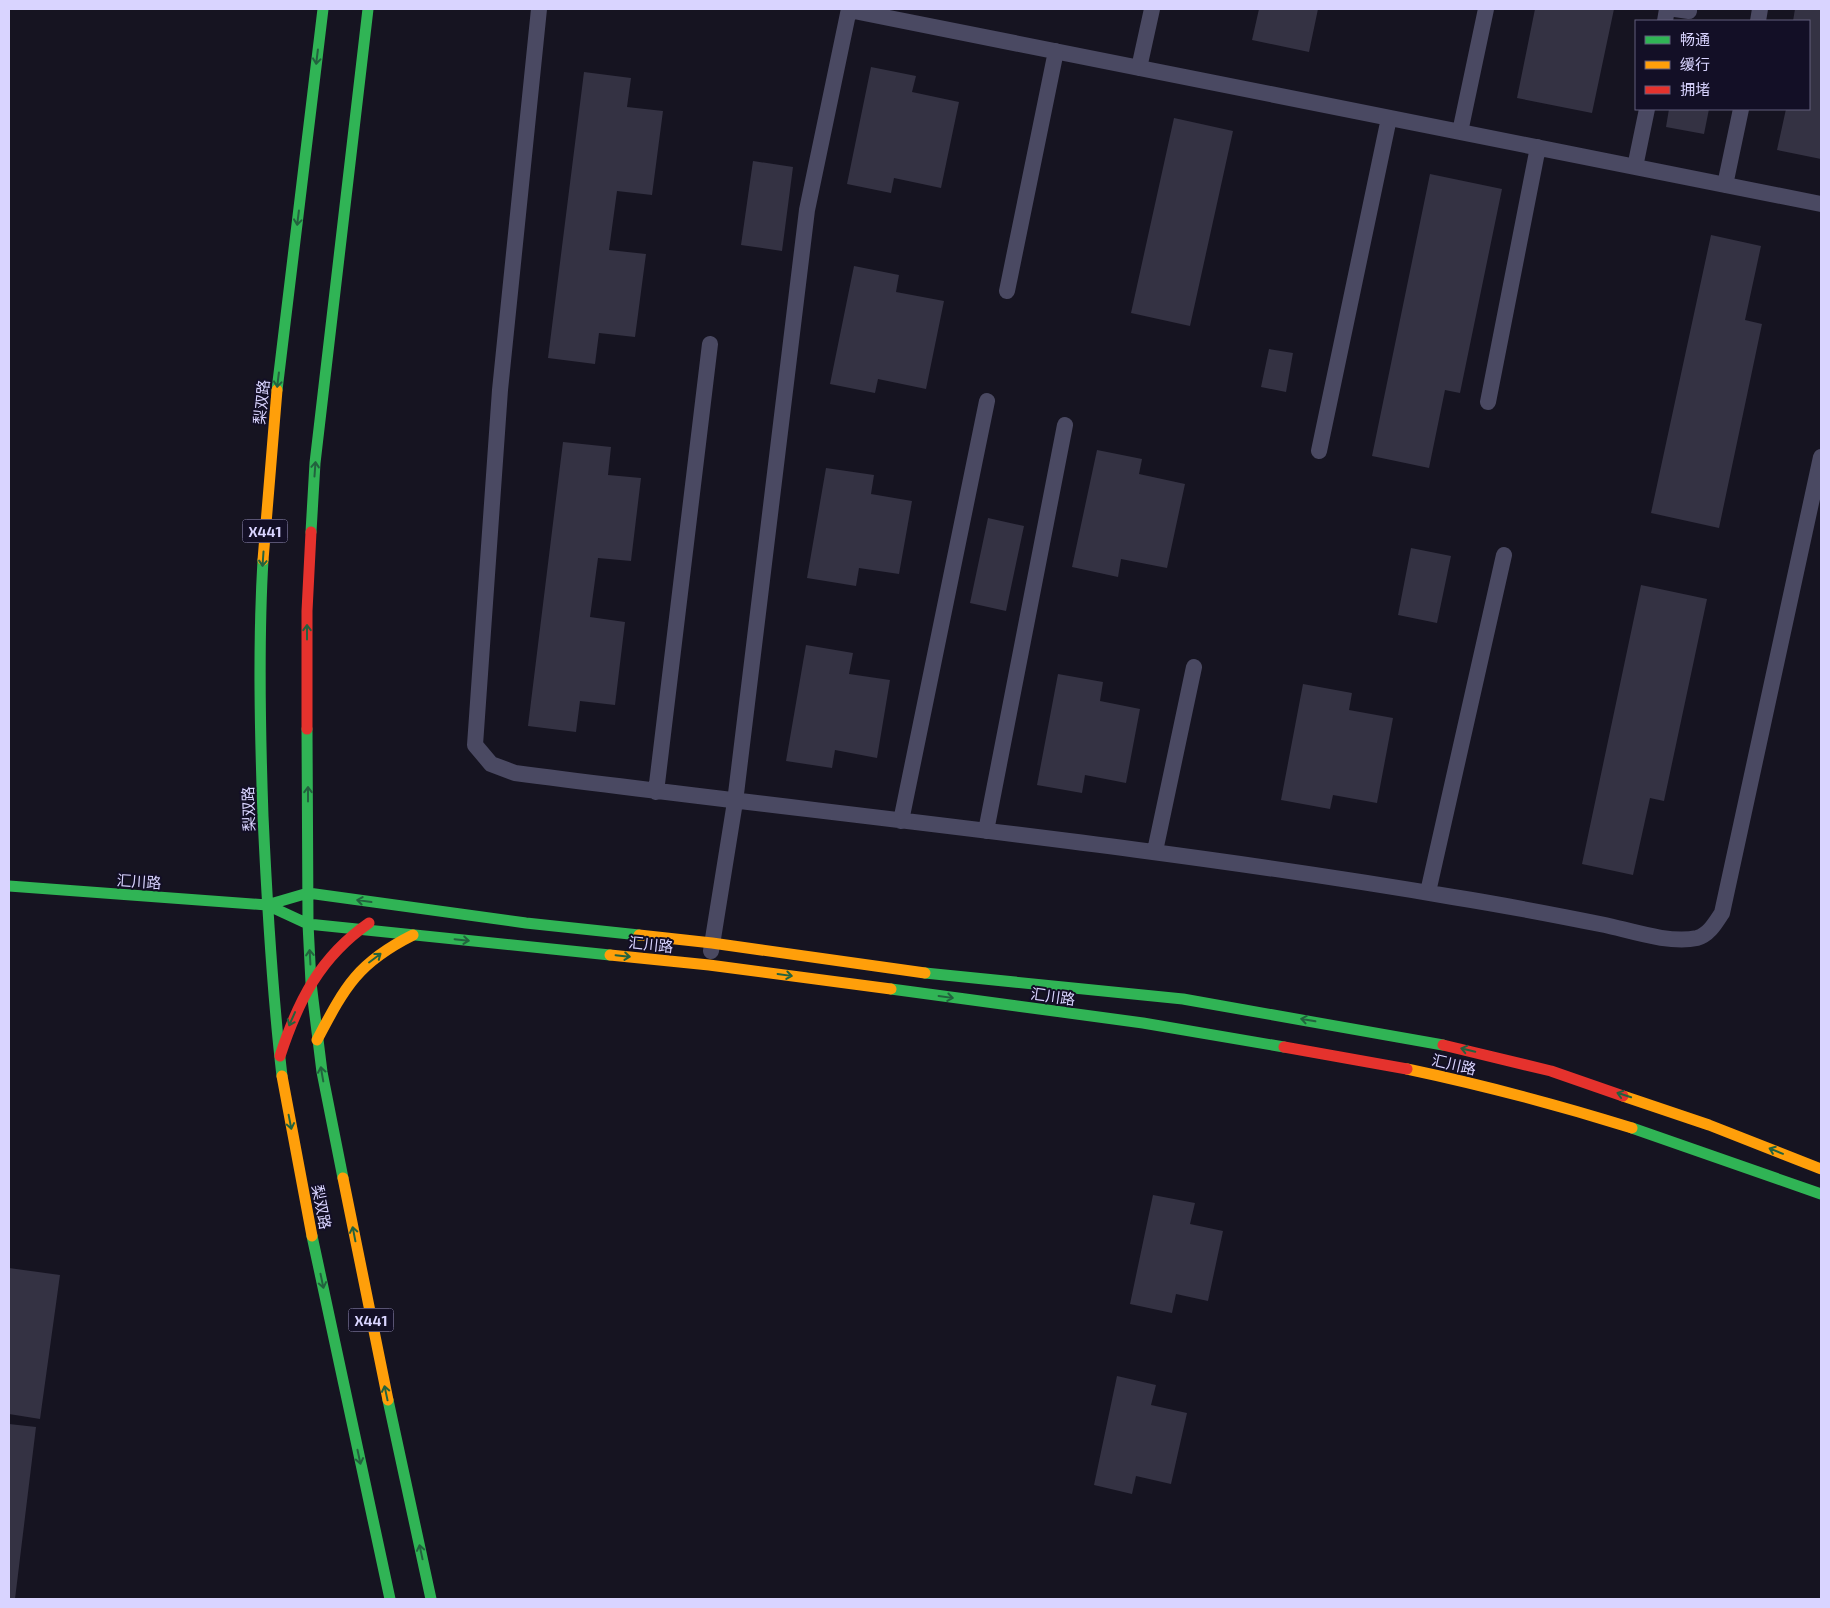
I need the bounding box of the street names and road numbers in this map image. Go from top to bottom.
street label: 梨双路 [250,379,272,425]
road number: X441 [242,520,288,542]
street label: 梨双路 [238,786,258,832]
street label: 汇川路 [116,870,162,892]
street label: 汇川路 [628,933,674,955]
street label: 汇川路 [1029,984,1077,1008]
street label: 汇川路 [1430,1050,1478,1078]
street label: 梨双路 [309,1183,335,1231]
road number: X441 [348,1308,394,1332]

